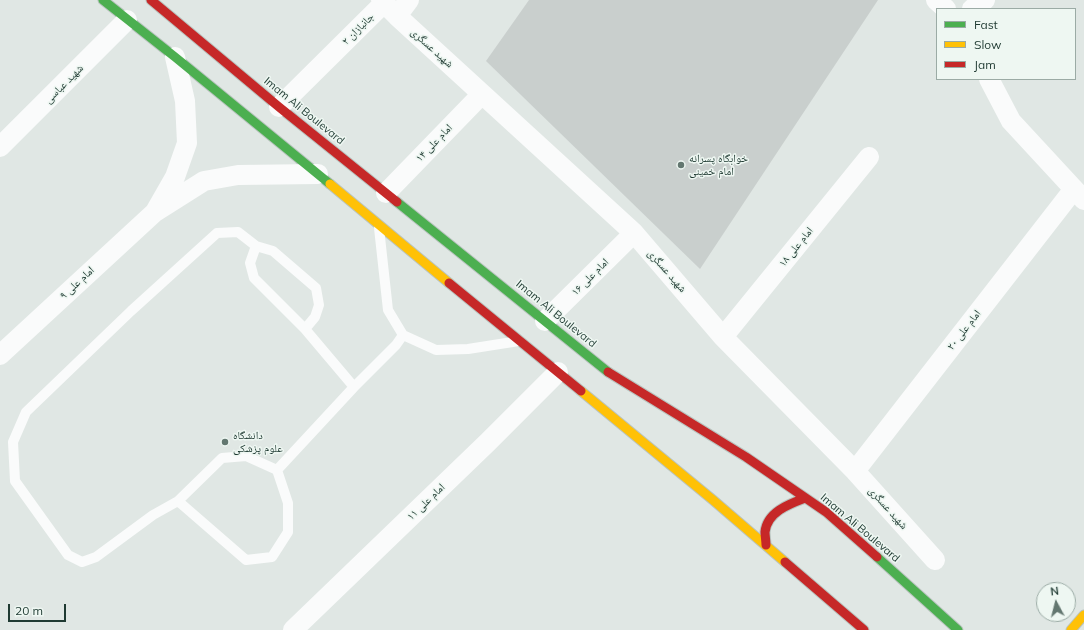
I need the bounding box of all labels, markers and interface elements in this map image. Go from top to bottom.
legend [936,8,1076,80]
street label: جانبازان ۲ [339,10,377,48]
text: Fast [974,17,998,32]
street label: شهید عسگری [408,25,456,71]
text: Slow [974,37,1002,52]
text: Jam [974,57,996,72]
street label: شهید عباسی [42,62,86,106]
street label: Imam Ali Boulevard [261,75,347,147]
street label: امام علی ۱۴ [413,121,455,165]
place label: خوابگاه پسرانه امام خمینی [689,152,748,178]
marker: خوابگاه پسرانه امام خمینی [676,160,686,170]
street label: امام علی ۱۸ [776,224,816,270]
street label: شهید عسگری [645,247,689,295]
street label: امام علی ۱۶ [569,256,611,298]
street label: امام علی ۹ [57,264,97,302]
street label: Imam Ali Boulevard [513,278,599,350]
street label: امام علی ۲۰ [944,307,984,353]
place label: دانشگاه علوم پزشکی [233,429,283,455]
marker: دانشگاه علوم پزشکی [220,437,230,447]
street label: امام علی ۱۱ [404,481,448,523]
street label: شهید عسگری [865,484,911,532]
street label: Imam Ali Boulevard [818,491,902,565]
north arrow [1036,582,1076,622]
text: N [1050,584,1060,599]
scale bar [10,596,68,622]
text: 20 m [15,603,43,618]

